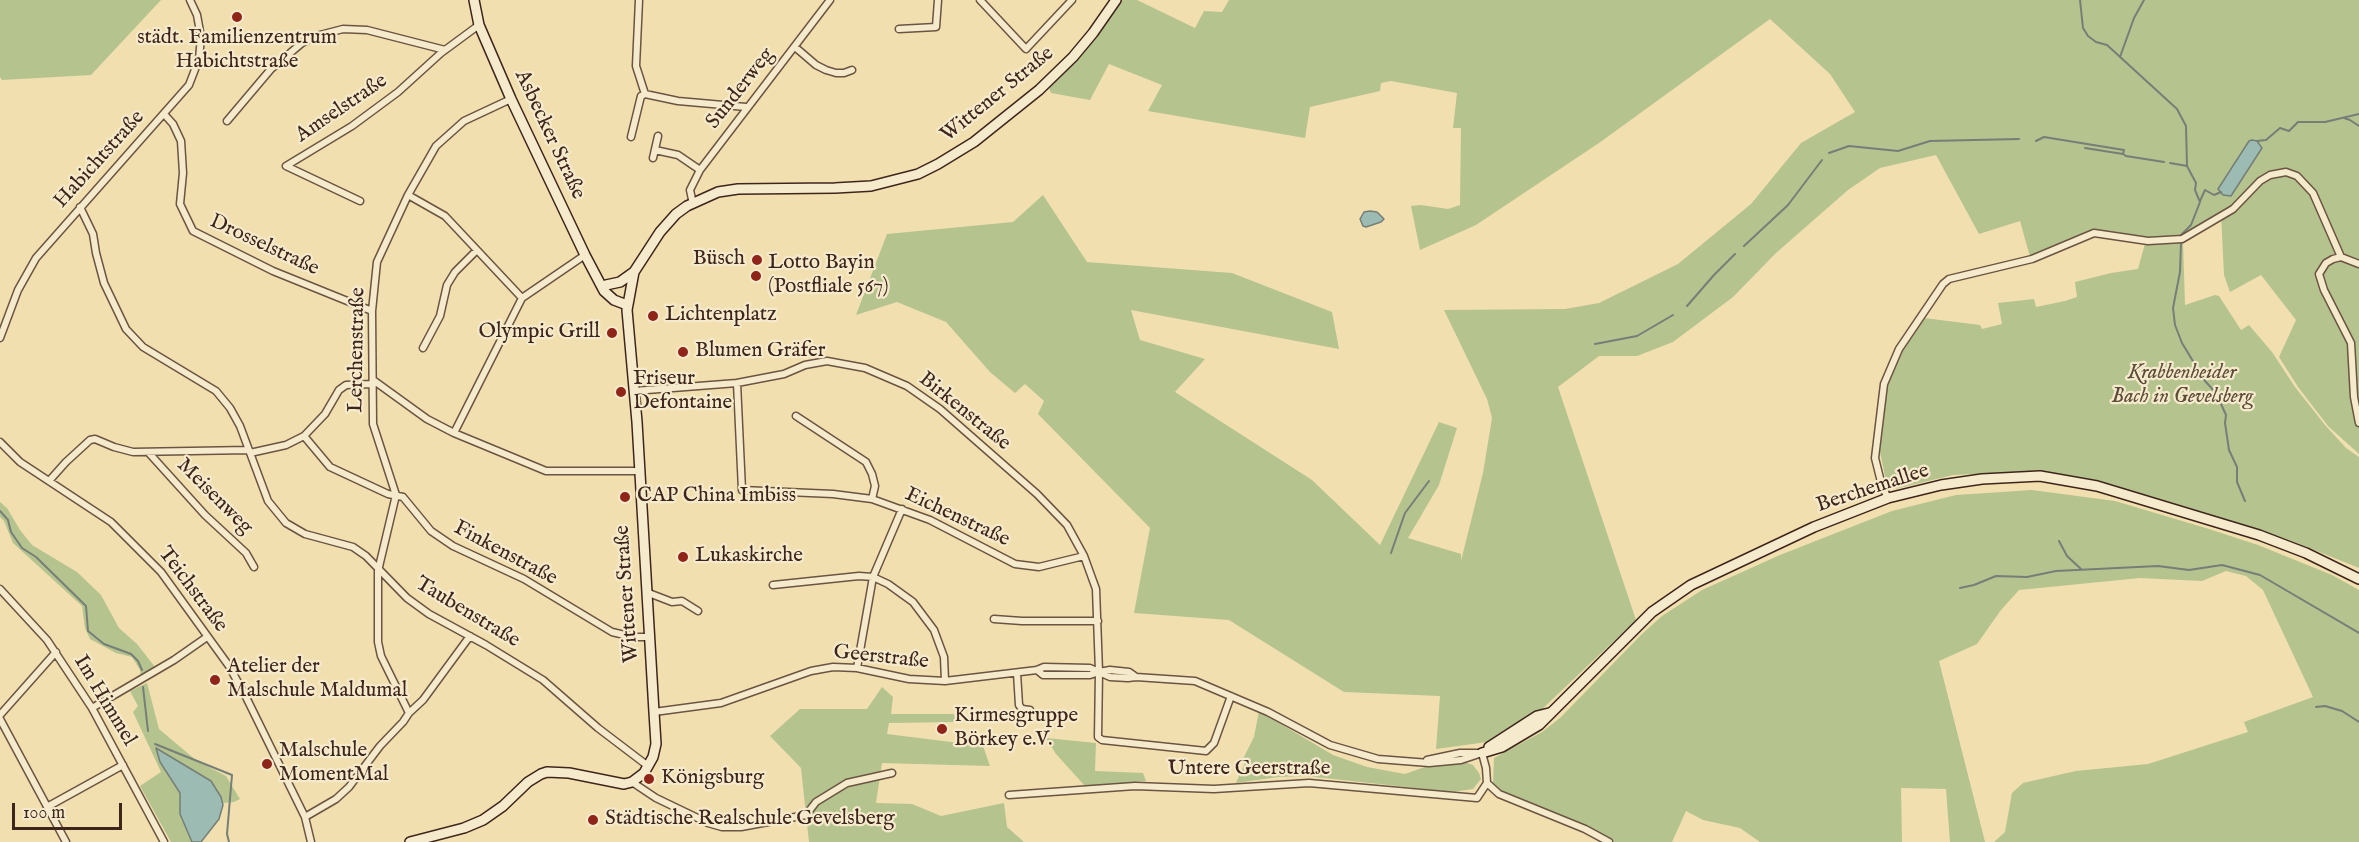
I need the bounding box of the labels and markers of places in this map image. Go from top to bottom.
marker: städt. Familienzentrum Habichtstraße [230,10,244,24]
place label: städt. Familienzentrum Habichtstraße [137,26,337,76]
place label: Büsch [693,247,745,273]
place label: Lotto Bayin (Postfliale 567) [768,251,888,301]
marker: Büsch [750,253,764,267]
marker: Lotto Bayin (Postfliale 567) [749,269,763,283]
place label: Lichtenplatz [665,303,777,329]
marker: Lichtenplatz [646,309,660,323]
place label: Olympic Grill [479,320,600,346]
marker: Olympic Grill [605,326,619,340]
place label: Blumen Gräfer [695,339,825,365]
marker: Blumen Gräfer [676,345,690,359]
place label: Friseur Defontaine [633,367,732,417]
marker: Friseur Defontaine [614,385,628,399]
place label: CAP China Imbiss [637,484,796,510]
marker: CAP China Imbiss [618,490,632,504]
place label: Lukaskirche [695,544,803,570]
marker: Lukaskirche [676,550,690,564]
place label: Atelier der Malschule Maldumal [227,655,407,705]
marker: Atelier der Malschule Maldumal [208,673,222,687]
place label: Kirmesgruppe Börkey e.V. [954,704,1078,754]
marker: Kirmesgruppe Börkey e.V. [935,722,949,736]
place label: Malschule MomentMal [279,739,389,789]
marker: Malschule MomentMal [260,757,274,771]
place label: Königsburg [661,766,764,792]
marker: Königsburg [642,772,656,786]
place label: Städtische Realschule Gevelsberg [605,807,895,833]
marker: Städtische Realschule Gevelsberg [586,813,600,827]

